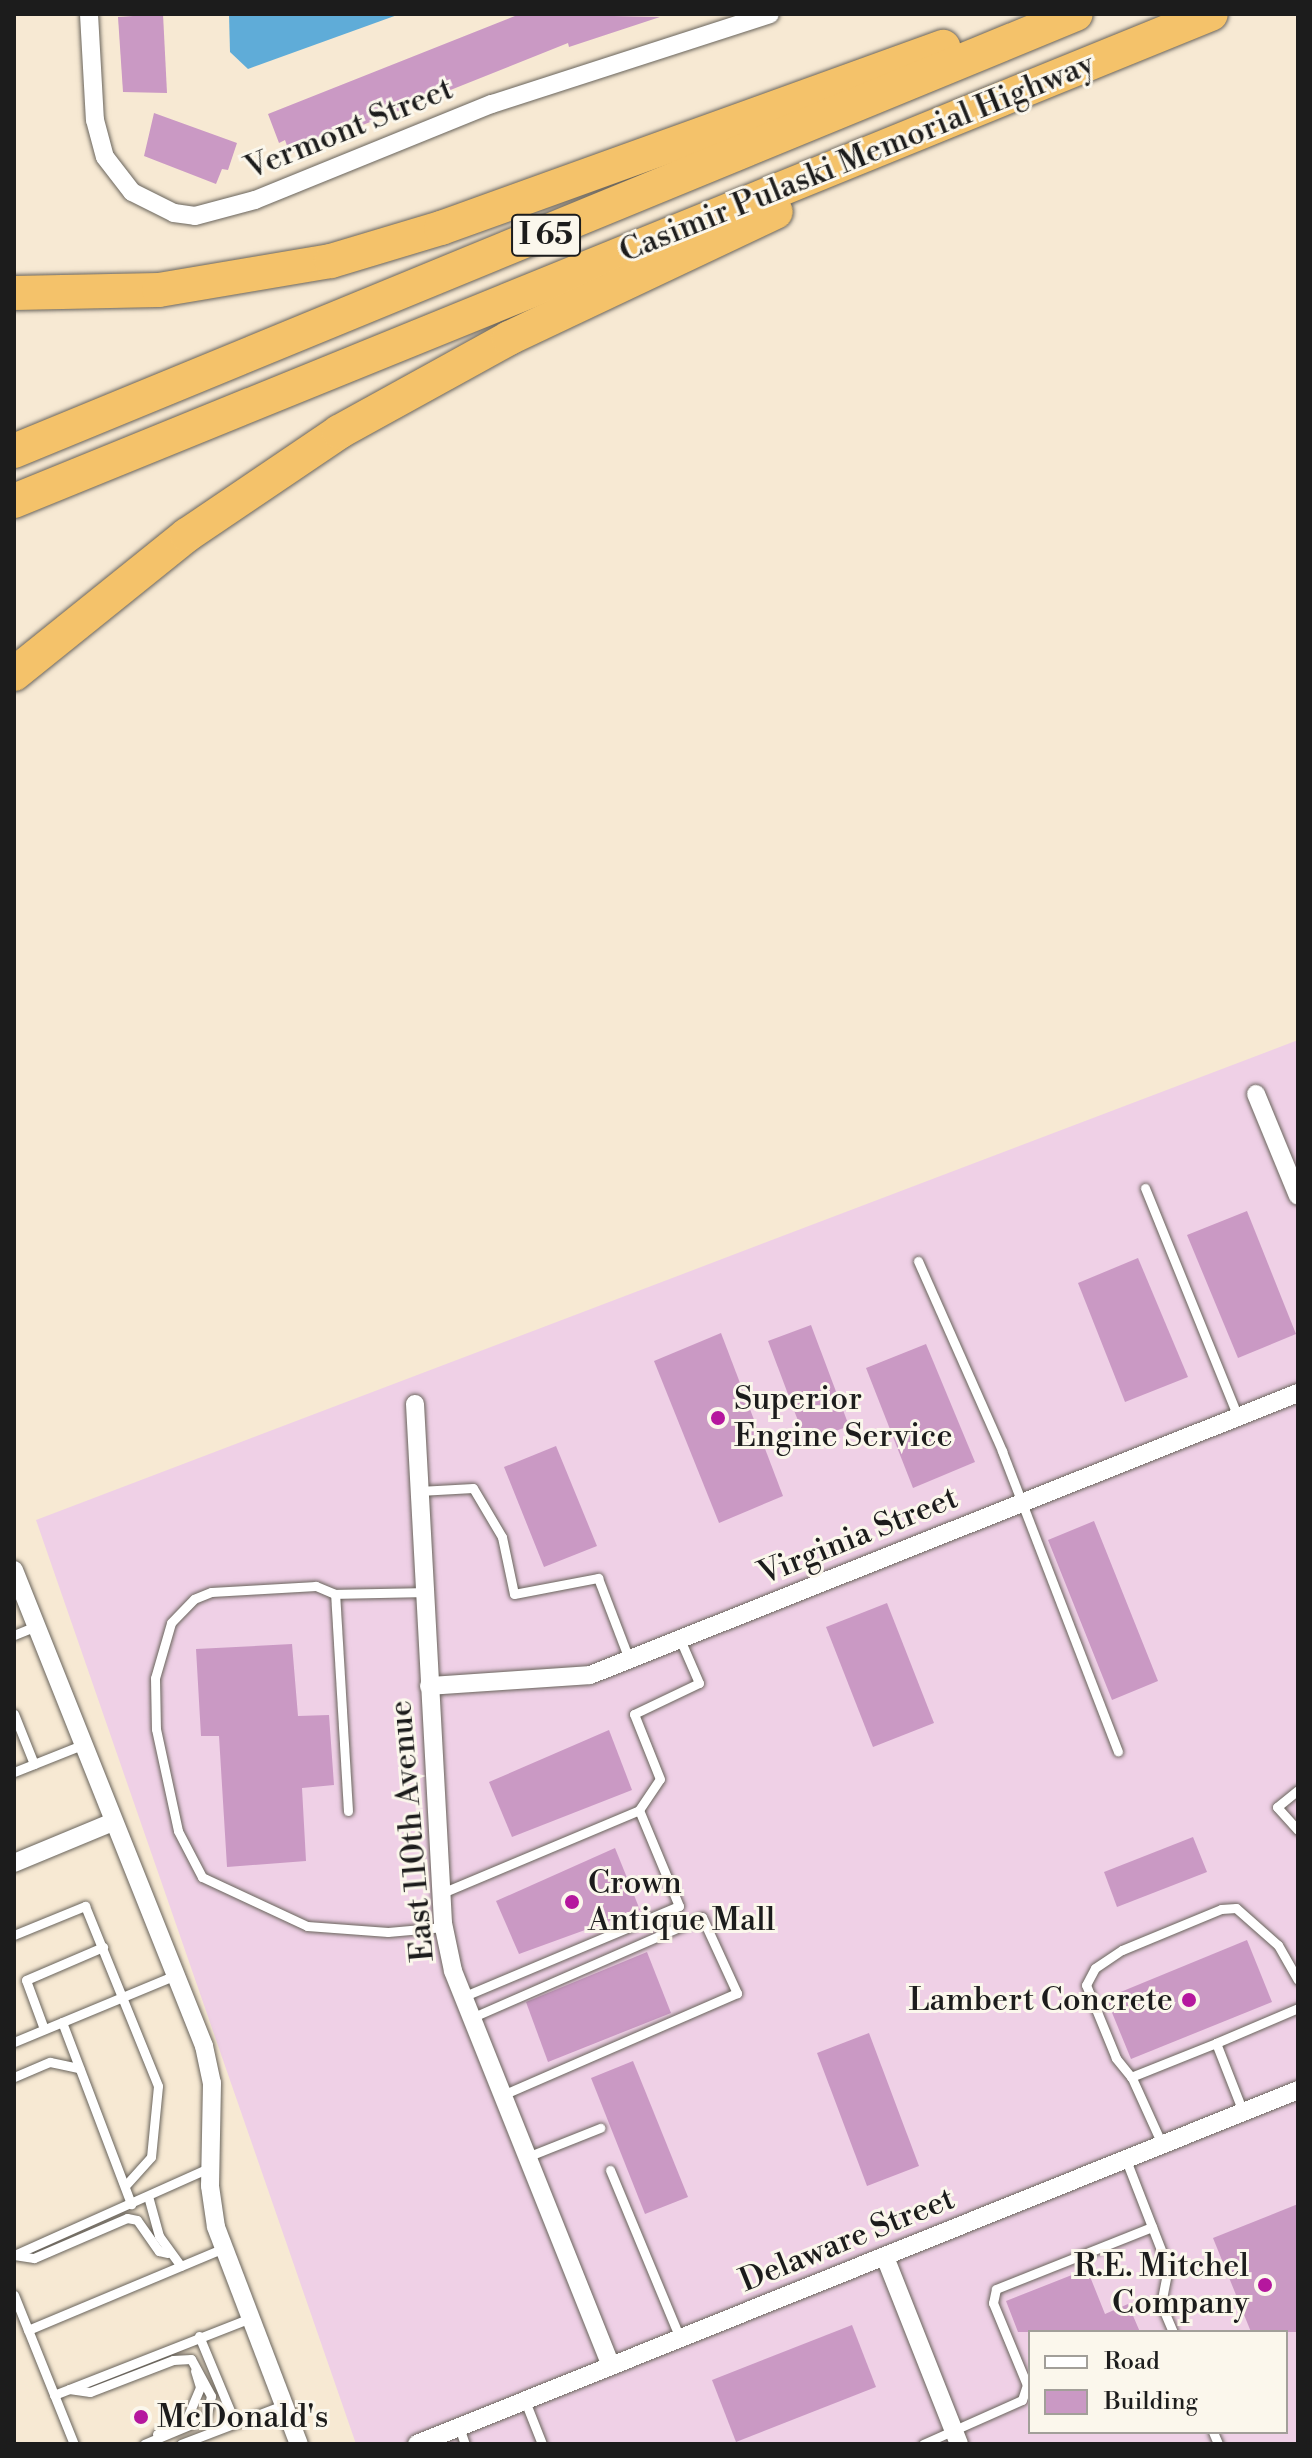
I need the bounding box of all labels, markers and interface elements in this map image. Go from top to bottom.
street label: Casimir Pulaski Memorial Highway [614,45,1100,271]
street label: Vermont Street [239,70,459,188]
road number: I 65 [510,209,582,261]
place label: Superior Engine Service [734,1381,953,1456]
marker: Superior Engine Service [709,1409,727,1427]
street label: Virginia Street [753,1479,963,1593]
street label: East 110th Avenue [381,1699,443,1963]
place label: Crown Antique Mall [588,1865,775,1940]
marker: Crown Antique Mall [563,1893,581,1911]
place label: Lambert Concrete [908,1981,1173,2019]
marker: Lambert Concrete [1180,1991,1198,2009]
street label: Delaware Street [734,2179,960,2301]
place label: R.E. Mitchel Company [1074,2248,1249,2323]
marker: R.E. Mitchel Company [1256,2276,1274,2294]
legend [1028,2330,1288,2434]
text: Road [1104,2347,1160,2377]
text: Building [1104,2387,1198,2417]
place label: McDonald's [157,2398,328,2436]
marker: McDonald's [132,2408,150,2426]

